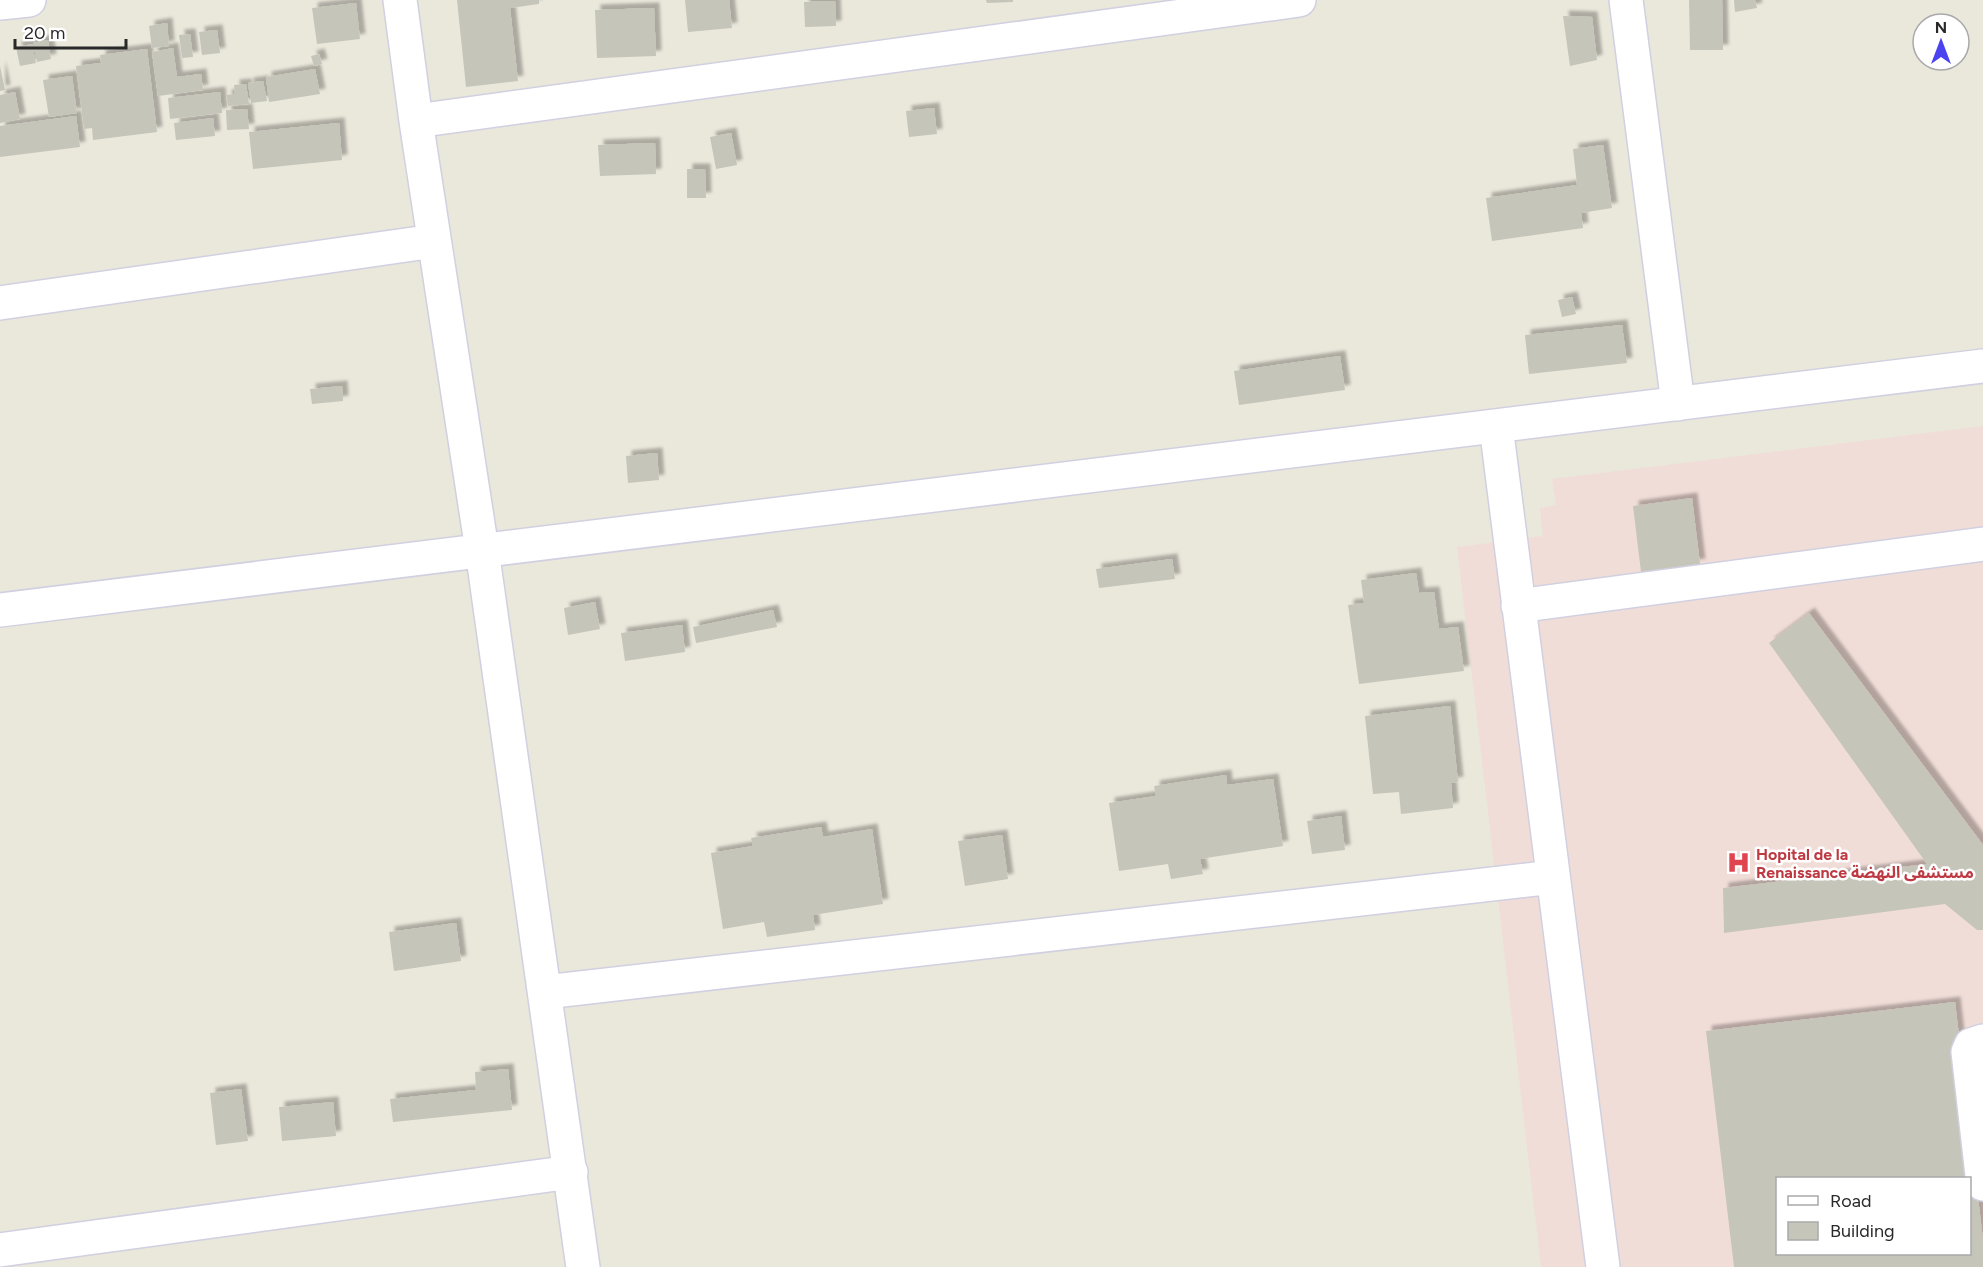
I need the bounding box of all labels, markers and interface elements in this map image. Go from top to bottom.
scale bar [15,12,126,50]
north arrow [1911,12,1971,72]
text: N [1935,18,1947,37]
text: 20 m [24,22,65,44]
place label: Hopital de la Renaissance مستشفى النهضة [1756,845,1974,882]
hospital icon: Hopital de la Renaissance مستشفى النهضة [1725,850,1751,876]
legend [1776,1177,1971,1255]
text: Road [1830,1190,1871,1212]
text: Building [1830,1220,1895,1242]

